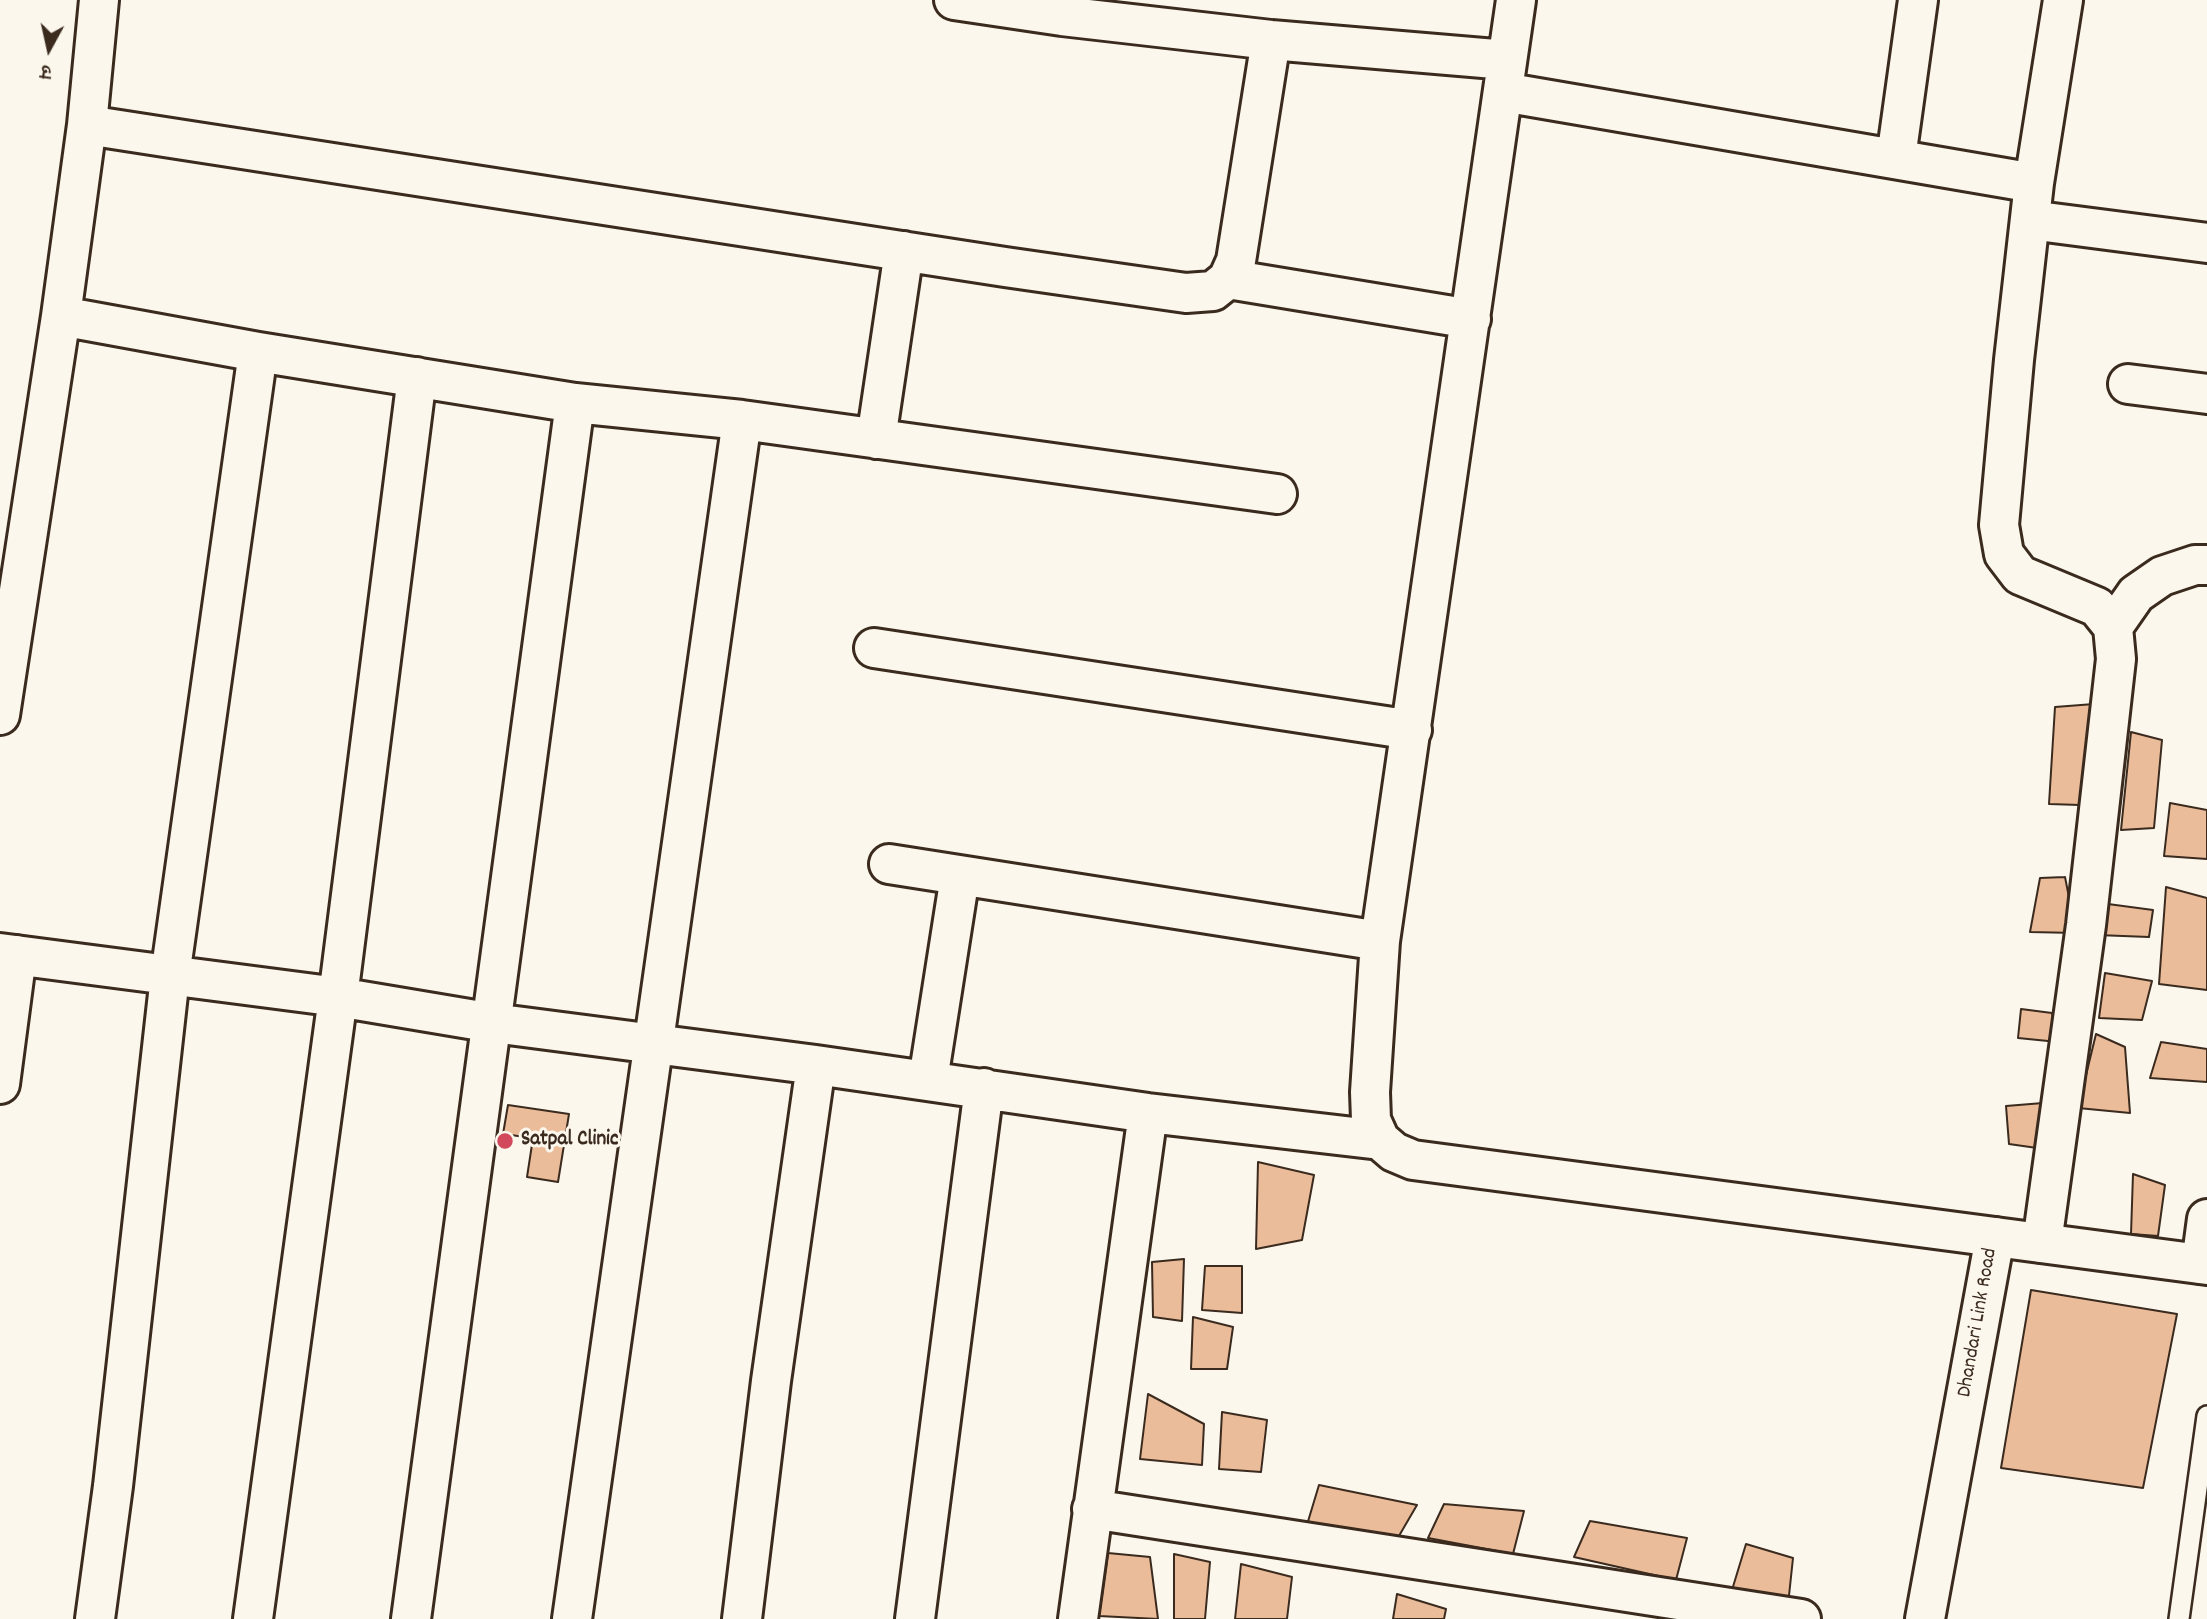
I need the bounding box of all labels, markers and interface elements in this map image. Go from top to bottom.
north arrow [14,14,84,84]
text: उ [39,56,53,84]
place label: Satpal Clinic [521,1128,618,1154]
marker: Satpal Clinic [495,1131,515,1151]
street label: Dhandari Link Road [1953,1246,2005,1400]

